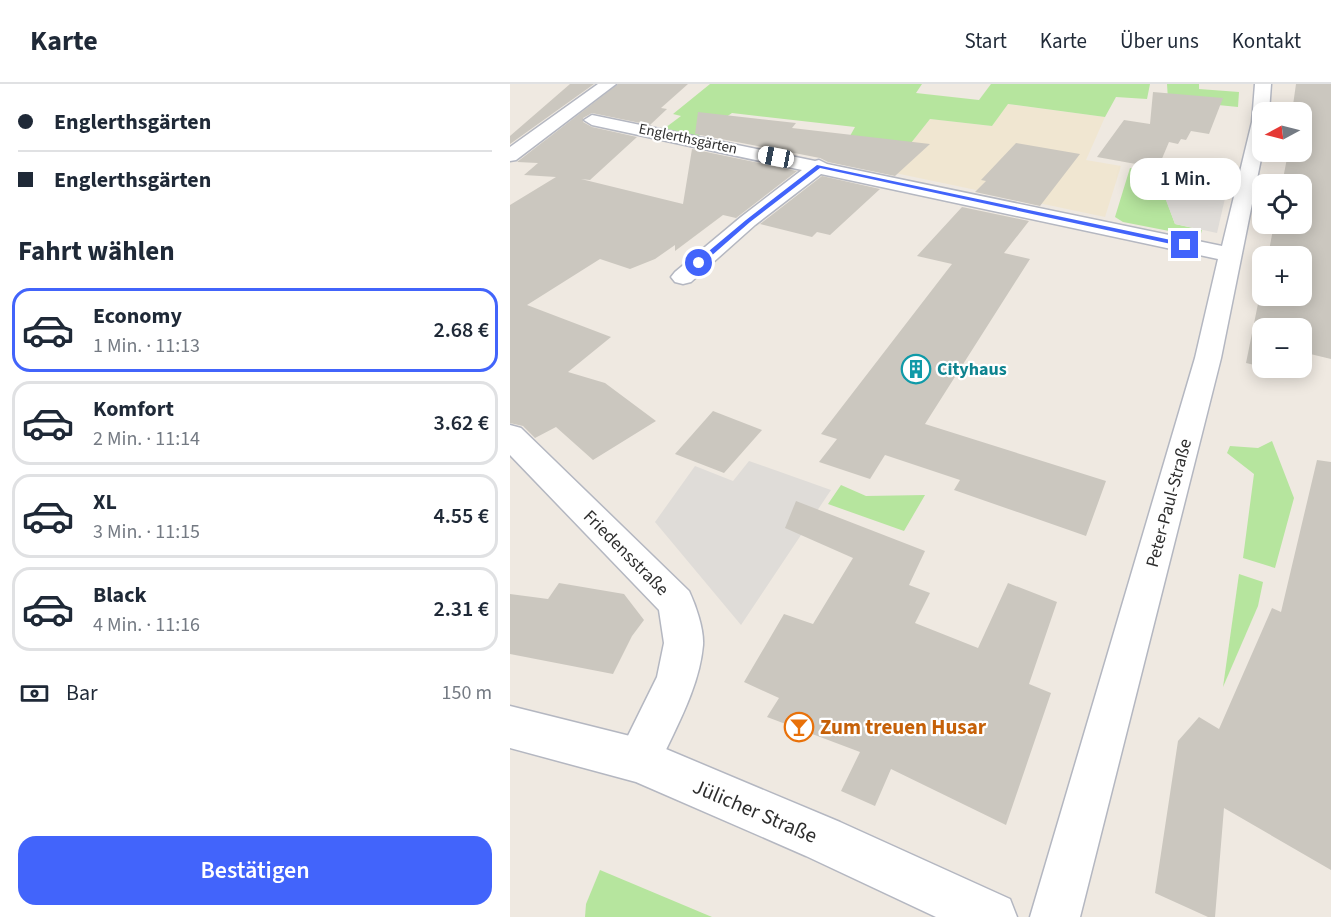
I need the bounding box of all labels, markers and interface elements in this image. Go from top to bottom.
text: Karte [30,21,98,61]
text: Start [964,26,1007,56]
text: Karte [1040,26,1087,56]
text: Über uns [1120,26,1199,56]
text: Kontakt [1232,26,1301,56]
north arrow [1252,102,1312,162]
map controls [1252,102,1312,378]
text: Englerthsgärten [54,106,211,138]
street label: Englerthsgärten [637,118,739,160]
car [757,145,795,169]
callout: 1 Min. [1130,158,1240,200]
text: Englerthsgärten [54,164,211,196]
text: 1 Min. [1160,165,1211,193]
button: locate [1252,174,1312,234]
route end [1171,231,1198,258]
text: Fahrt wählen [18,232,175,271]
button: + [1252,246,1312,306]
route start [685,249,712,276]
text: Economy [93,300,182,332]
icon: car [21,303,75,357]
text: 2.68 € [433,314,489,346]
button: − [1252,318,1312,378]
text: 1 Min. · 11:13 [93,332,200,360]
building icon: Cityhaus [900,353,932,385]
place label: Cityhaus [937,357,1007,382]
text: Komfort [93,393,174,425]
icon: car [21,396,75,450]
text: 3.62 € [433,407,489,439]
text: 2 Min. · 11:14 [93,425,200,453]
street label: Peter-Paul-Straße [1140,436,1198,570]
text: XL [93,486,117,518]
icon: car [21,489,75,543]
text: 4.55 € [433,500,489,532]
street label: Friedensstraße [578,505,674,601]
text: 3 Min. · 11:15 [93,518,200,546]
text: Black [93,579,147,611]
icon: car [21,582,75,636]
text: 2.31 € [433,593,489,625]
text: 4 Min. · 11:16 [93,611,200,639]
icon: cash [18,677,51,710]
text: Bar [66,677,98,709]
text: 150 m [442,679,492,707]
bar icon: Zum treuen Husar [783,711,815,743]
place label: Zum treuen Husar [820,712,987,742]
street label: Jülicher Straße [688,771,822,851]
button: Bestätigen [18,836,492,905]

